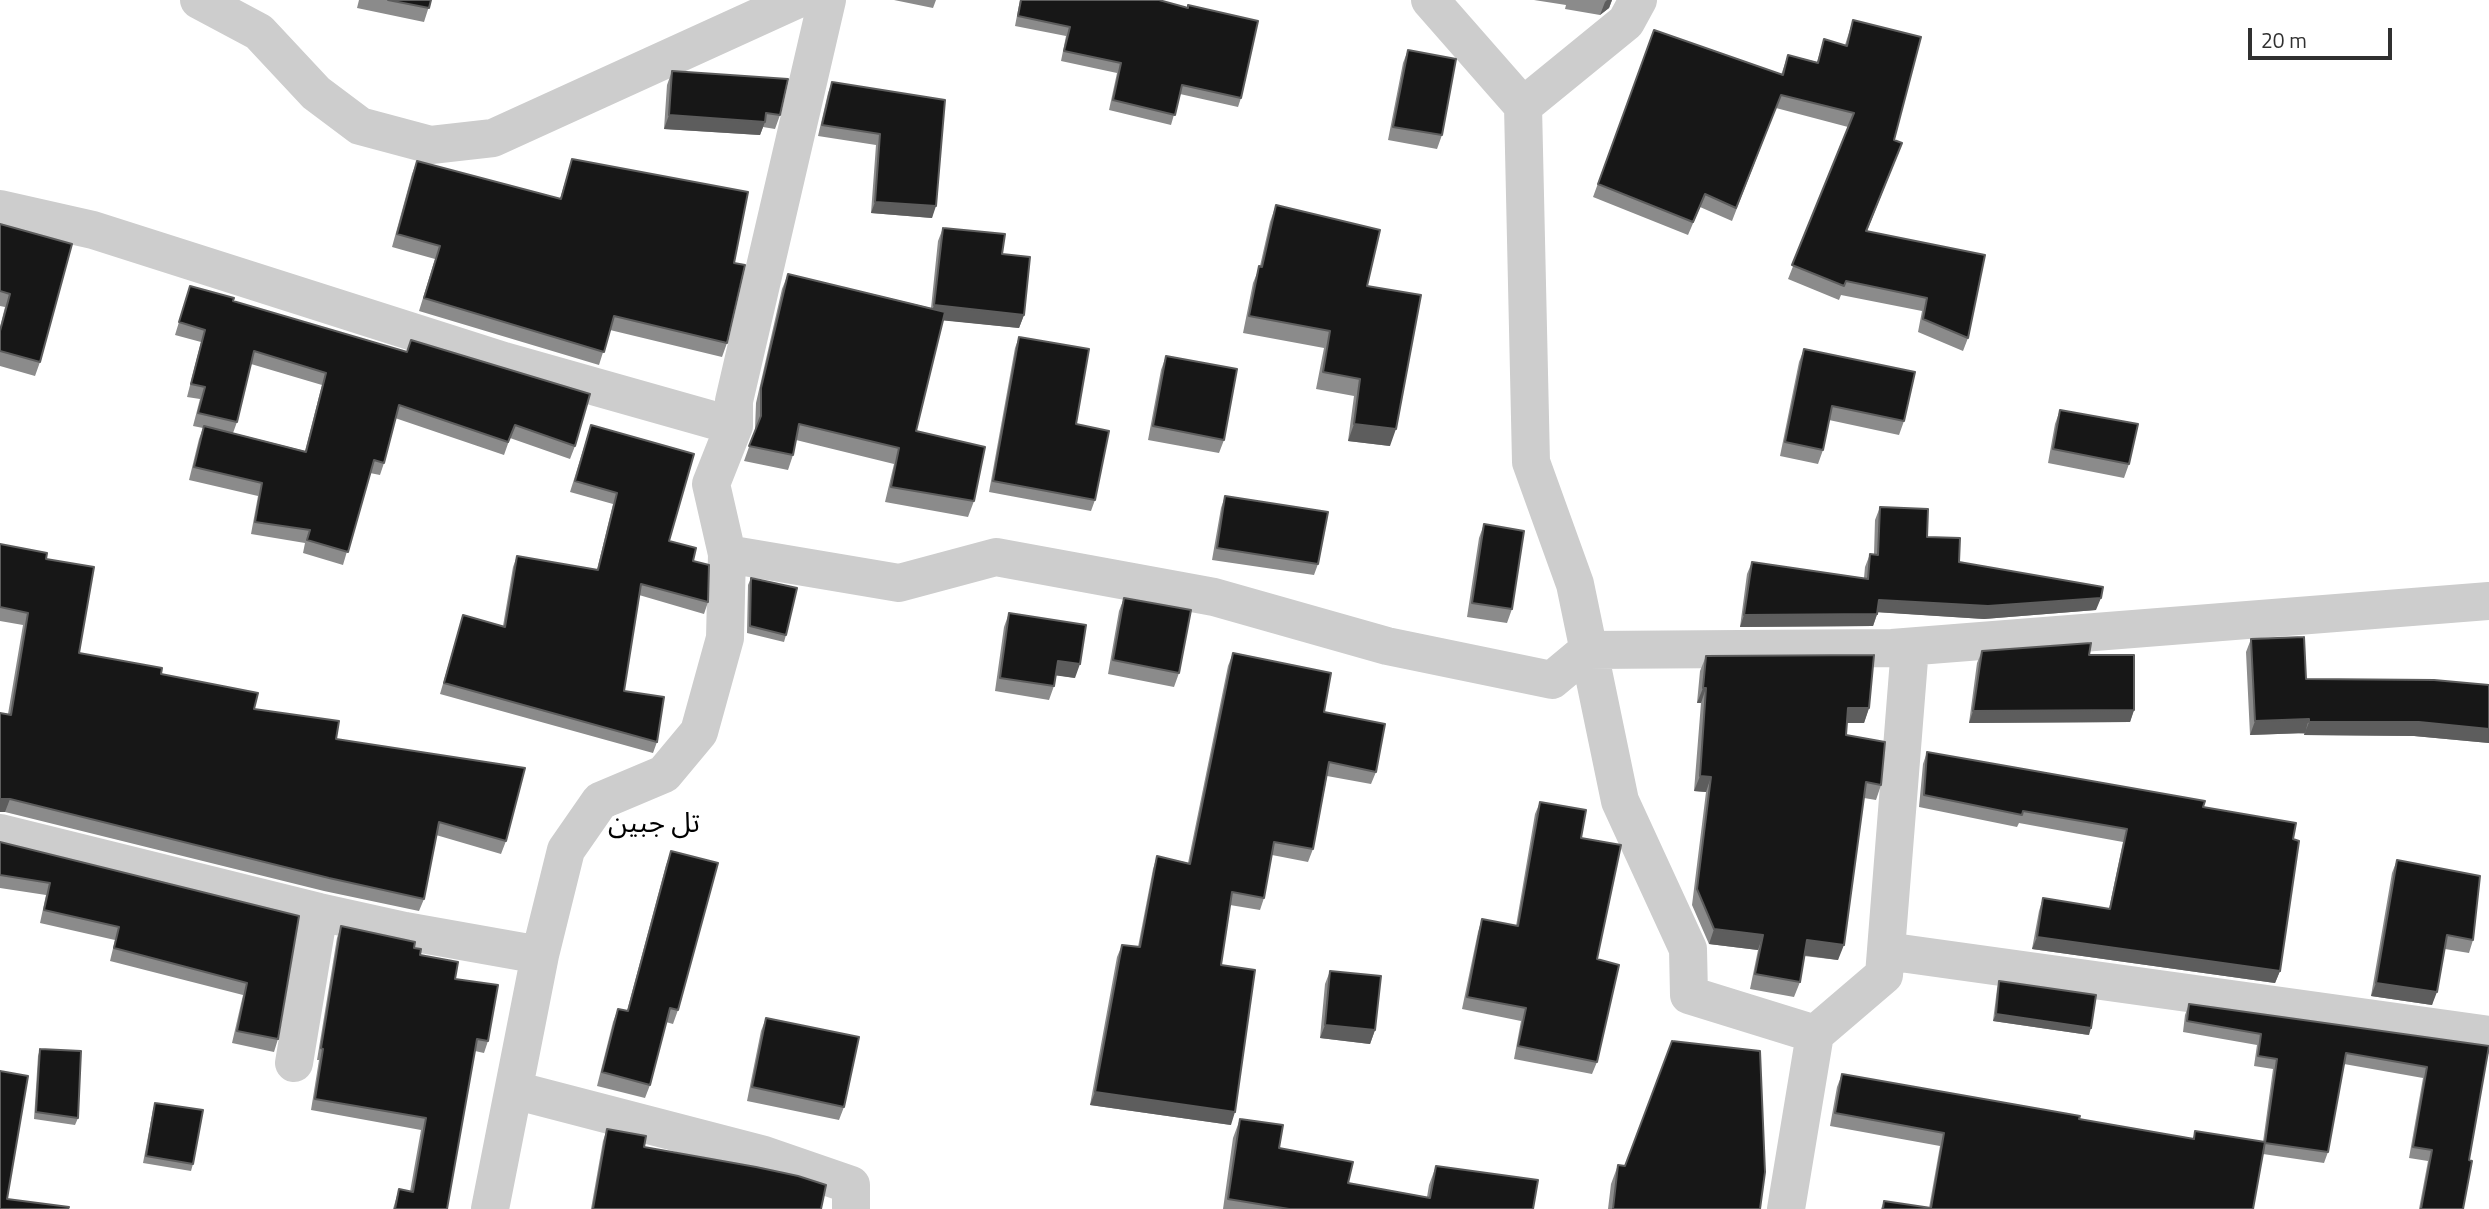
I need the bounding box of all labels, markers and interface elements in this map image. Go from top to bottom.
scale bar [2251,14,2394,58]
text: 20 m [2261,24,2307,56]
district label: تل جبين [608,808,700,842]

